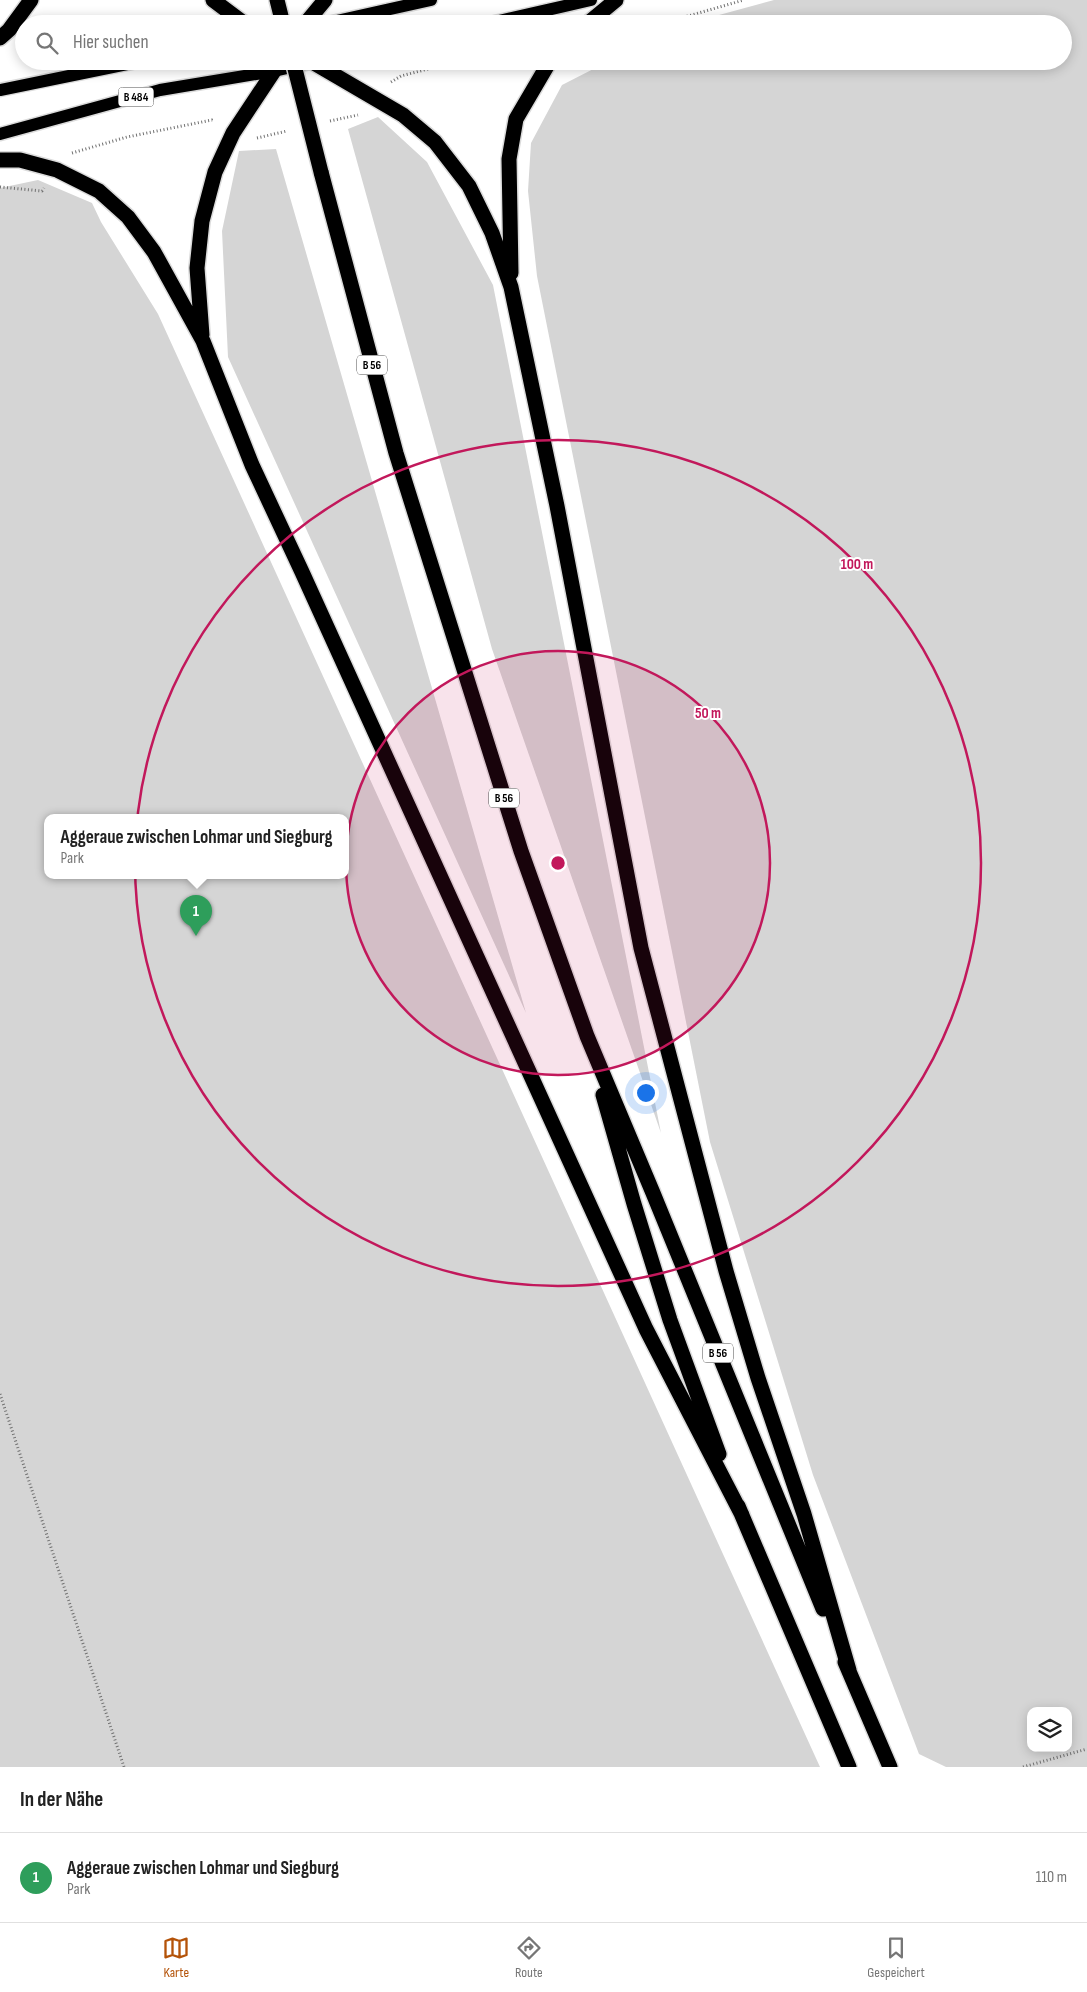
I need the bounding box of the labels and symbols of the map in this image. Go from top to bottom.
road number: B 484 [118,88,154,106]
road number: B 56 [357,356,387,374]
text: 100 m [841,555,873,574]
text: 50 m [695,704,721,723]
road number: B 56 [489,788,519,808]
centre of rings [549,854,567,872]
pin: 1 [180,895,212,936]
your location [633,1080,659,1106]
road number: B 56 [703,1344,733,1362]

